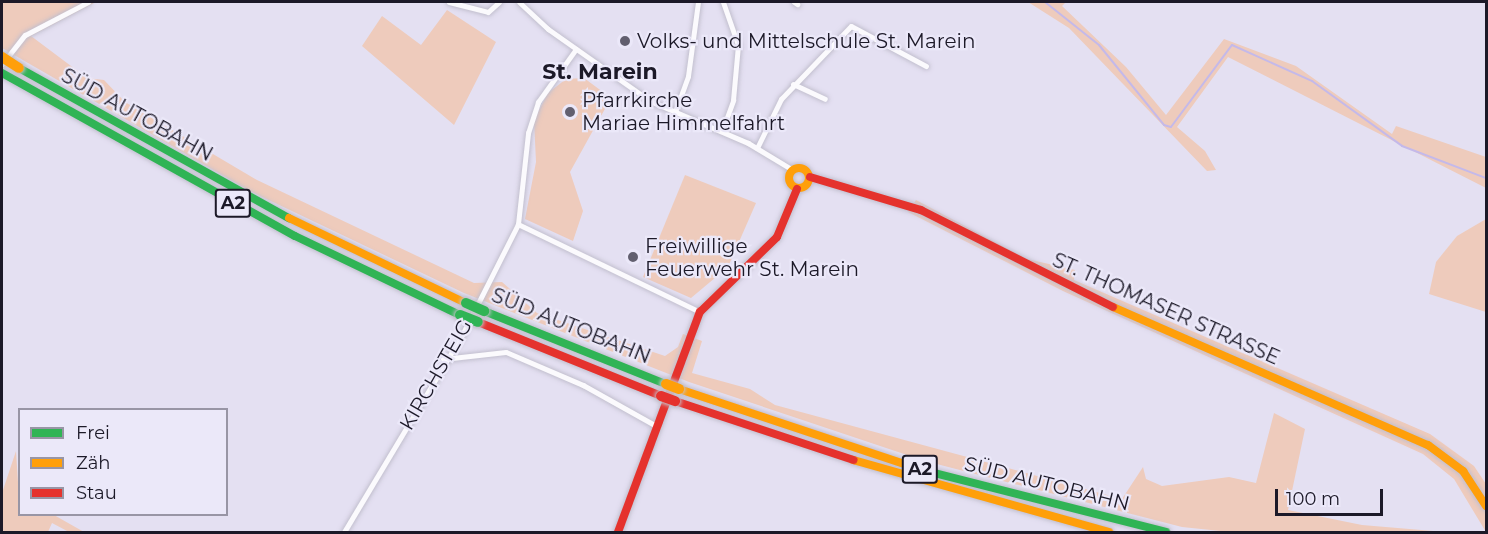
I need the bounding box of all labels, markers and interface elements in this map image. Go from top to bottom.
place label: Volks- und Mittelschule St. Marein [637,29,975,53]
marker: Volks- und Mittelschule St. Marein [618,34,632,48]
district label: St. Marein [542,59,658,85]
street label: SÜD AUTOBAHN [57,63,217,167]
place label: Pfarrkirche Mariae Himmelfahrt [582,88,785,135]
marker: Pfarrkirche Mariae Himmelfahrt [563,105,577,119]
road number: A2 [214,188,252,218]
place label: Freiwillige Feuerwehr St. Marein [645,234,859,281]
street label: ST. THOMASER STRASSE [1049,248,1283,370]
marker: Freiwillige Feuerwehr St. Marein [626,250,640,264]
street label: SÜD AUTOBAHN [488,283,654,369]
street label: KIRCHSTEIG [395,315,477,435]
legend [18,408,228,516]
text: Frei [76,422,110,444]
text: Zäh [76,452,111,474]
street label: SÜD AUTOBAHN [962,452,1132,516]
road number: A2 [900,454,940,484]
scale bar [1278,477,1386,515]
text: Stau [76,482,117,504]
text: 100 m [1286,488,1340,510]

